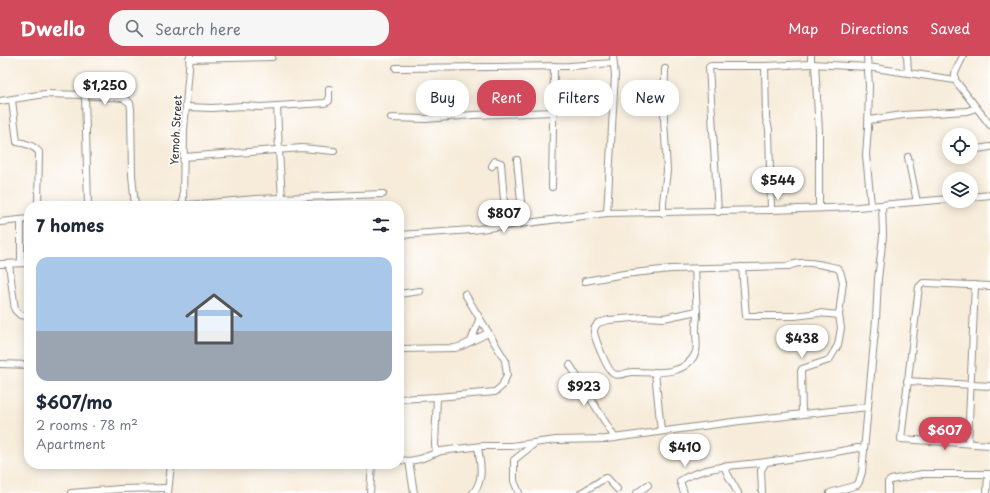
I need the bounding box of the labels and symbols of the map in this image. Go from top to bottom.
pin: $1,250 [72,72,138,106]
street label: Yemoh Street [165,94,186,165]
pin: $544 [754,167,802,201]
pin: $807 [480,200,528,234]
pin: $438 [778,325,826,359]
pin: $923 [560,373,608,407]
pin: $607 [921,417,969,451]
pin: $410 [661,434,709,468]

